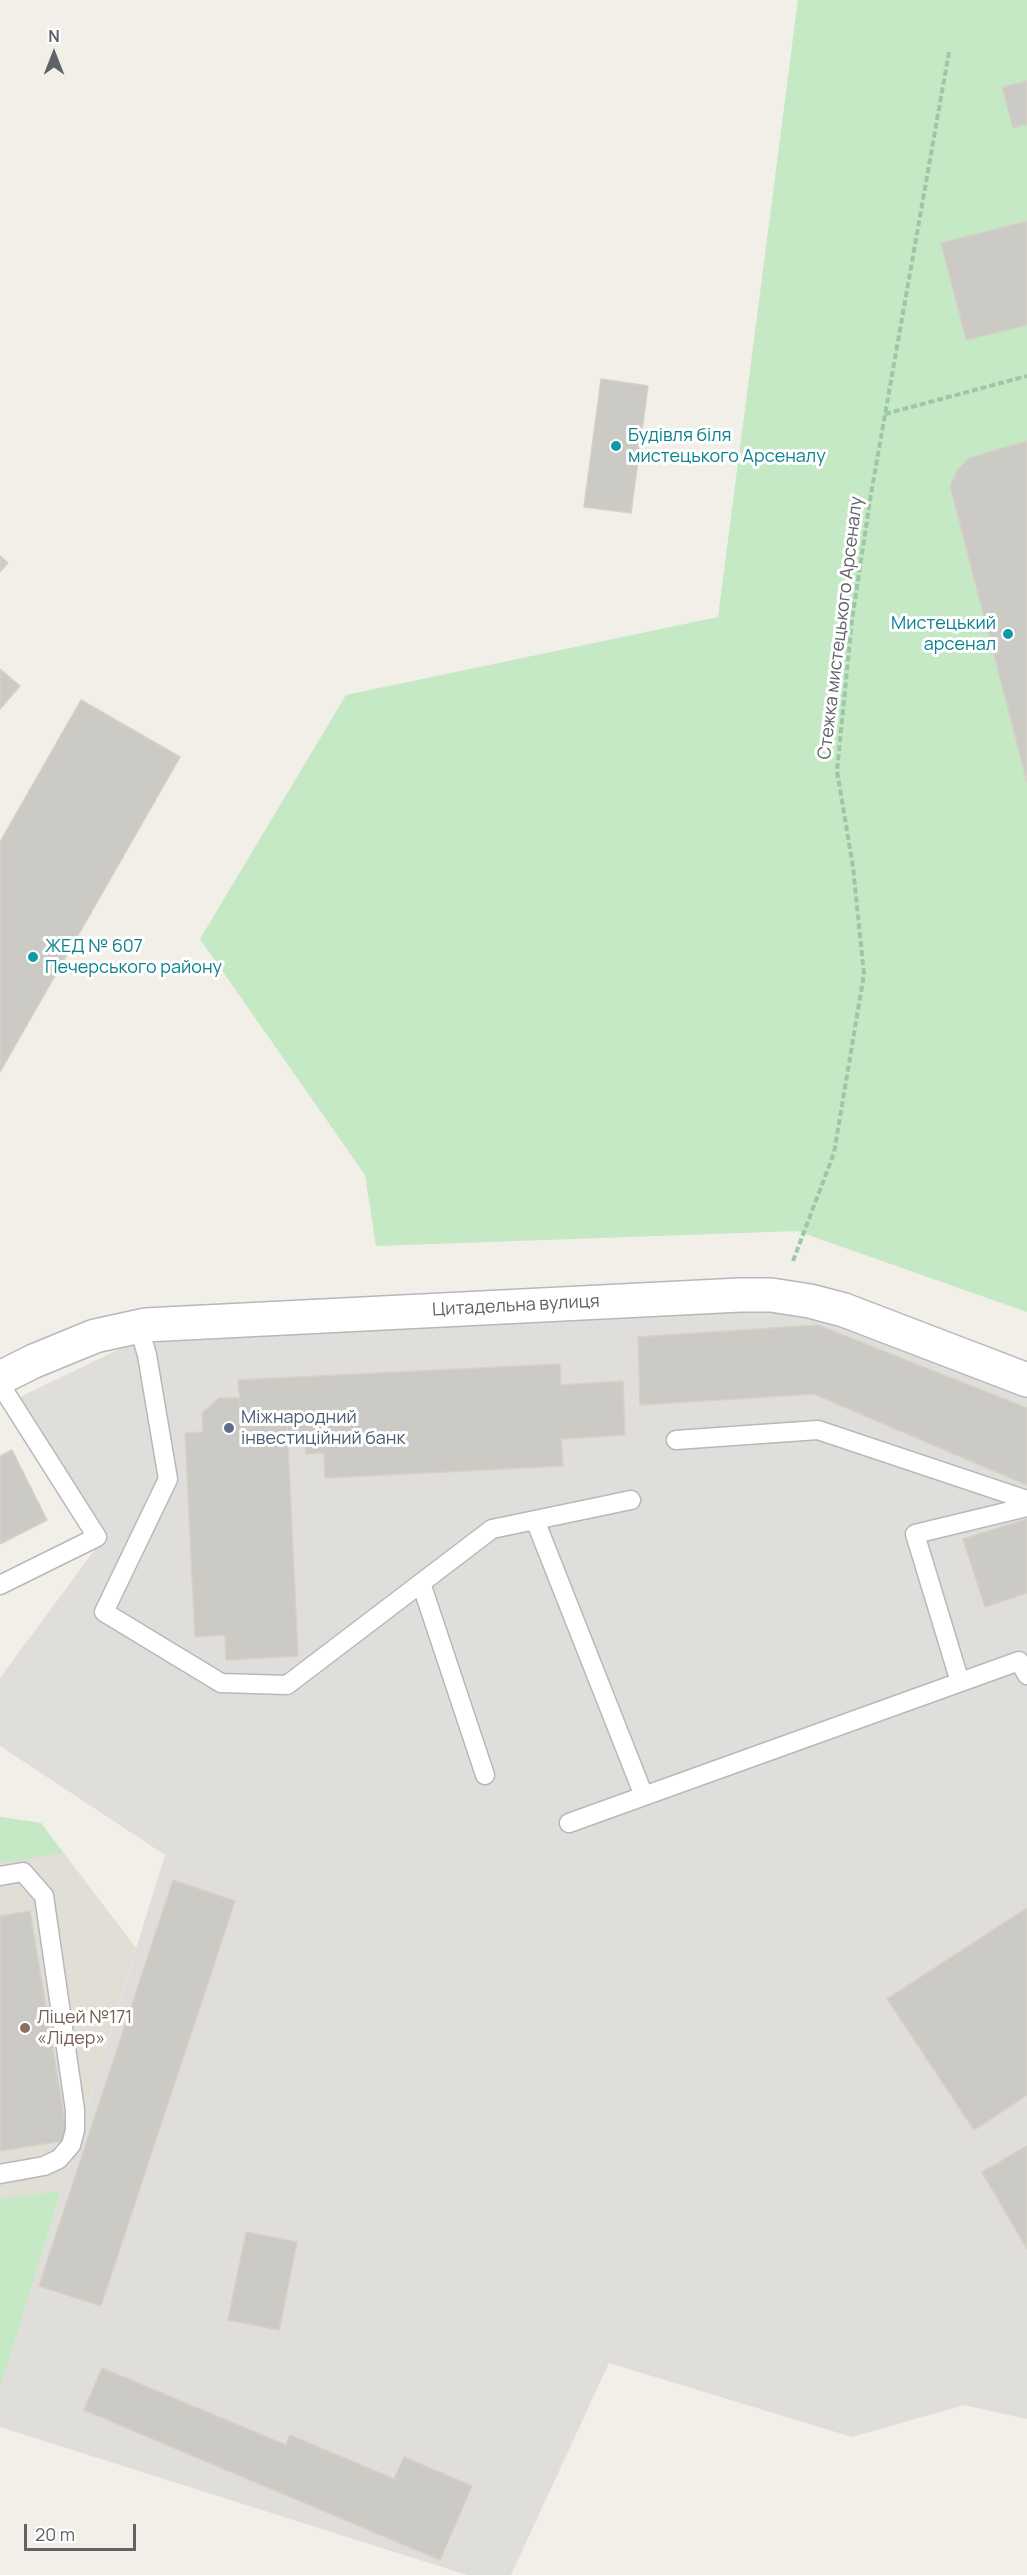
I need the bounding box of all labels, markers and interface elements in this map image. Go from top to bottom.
north arrow [24,24,84,84]
text: N [48,25,60,47]
place label: Будівля біля мистецького Арсеналу [628,425,826,468]
marker: Будівля біля мистецького Арсеналу [609,439,623,453]
street label: Стежка мистецького Арсеналу [814,495,868,761]
place label: Мистецький арсенал [891,613,996,656]
marker: Мистецький арсенал [1001,627,1015,641]
place label: ЖЕД № 607 Печерського району [45,936,222,978]
marker: ЖЕД № 607 Печерського району [26,950,40,964]
street label: Цитадельна вулиця [432,1291,600,1321]
place label: Міжнародний інвестиційний банк [241,1407,405,1450]
marker: Міжнародний інвестиційний банк [222,1421,236,1435]
place label: Ліцей №171 «Лідер» [37,2007,132,2050]
marker: Ліцей №171 «Лідер» [18,2021,32,2035]
scale bar [27,2512,140,2550]
text: 20 m [35,2522,75,2546]

